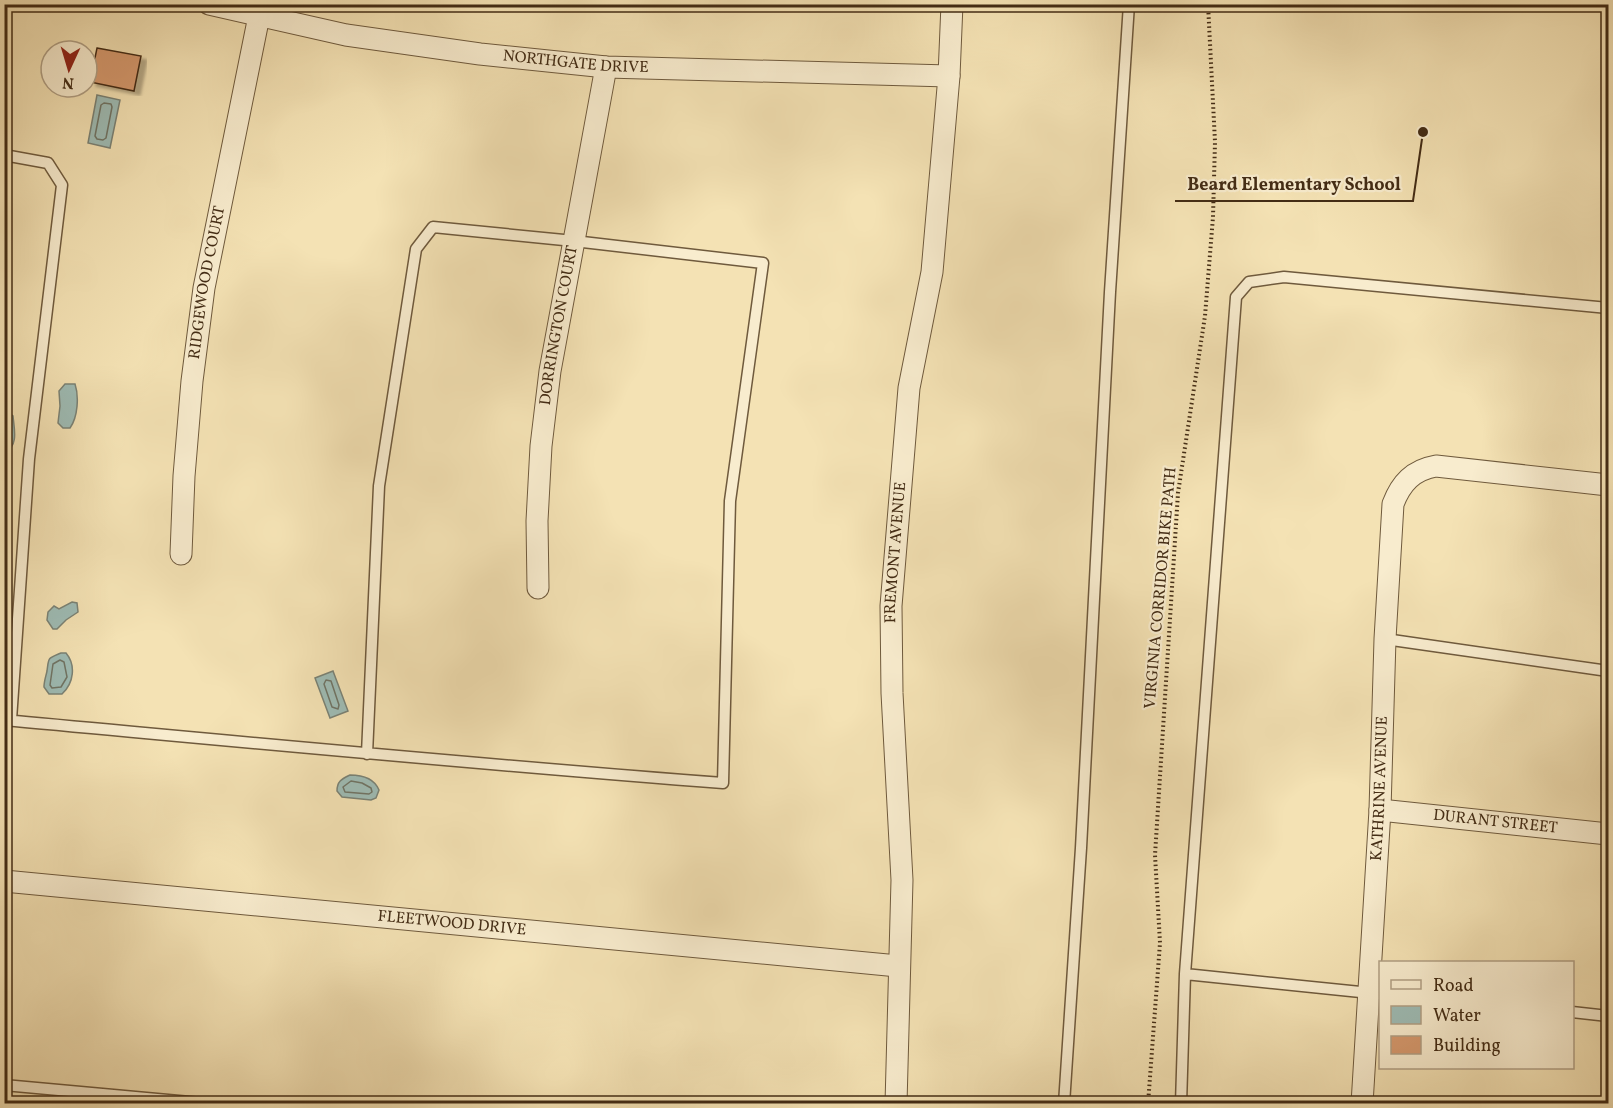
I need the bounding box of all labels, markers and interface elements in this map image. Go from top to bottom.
north arrow [39,39,99,99]
street label: NORTHGATE DRIVE [502,45,649,79]
text: N [61,71,75,93]
callout: Beard Elementary School [1175,165,1413,201]
text: Beard Elementary School [1187,173,1401,198]
street label: RIDGEWOOD COURT [184,204,231,361]
street label: DORRINGTON COURT [535,244,584,407]
street label: VIRGINIA CORRIDOR BIKE PATH [1139,466,1183,710]
street label: FREMONT AVENUE [880,481,912,623]
street label: KATHRINE AVENUE [1366,716,1394,862]
street label: DURANT STREET [1432,805,1559,840]
street label: FLEETWOOD DRIVE [377,906,527,942]
legend [1379,961,1574,1069]
text: Road [1433,974,1474,999]
text: Water [1433,1004,1481,1029]
text: Building [1433,1034,1501,1059]

